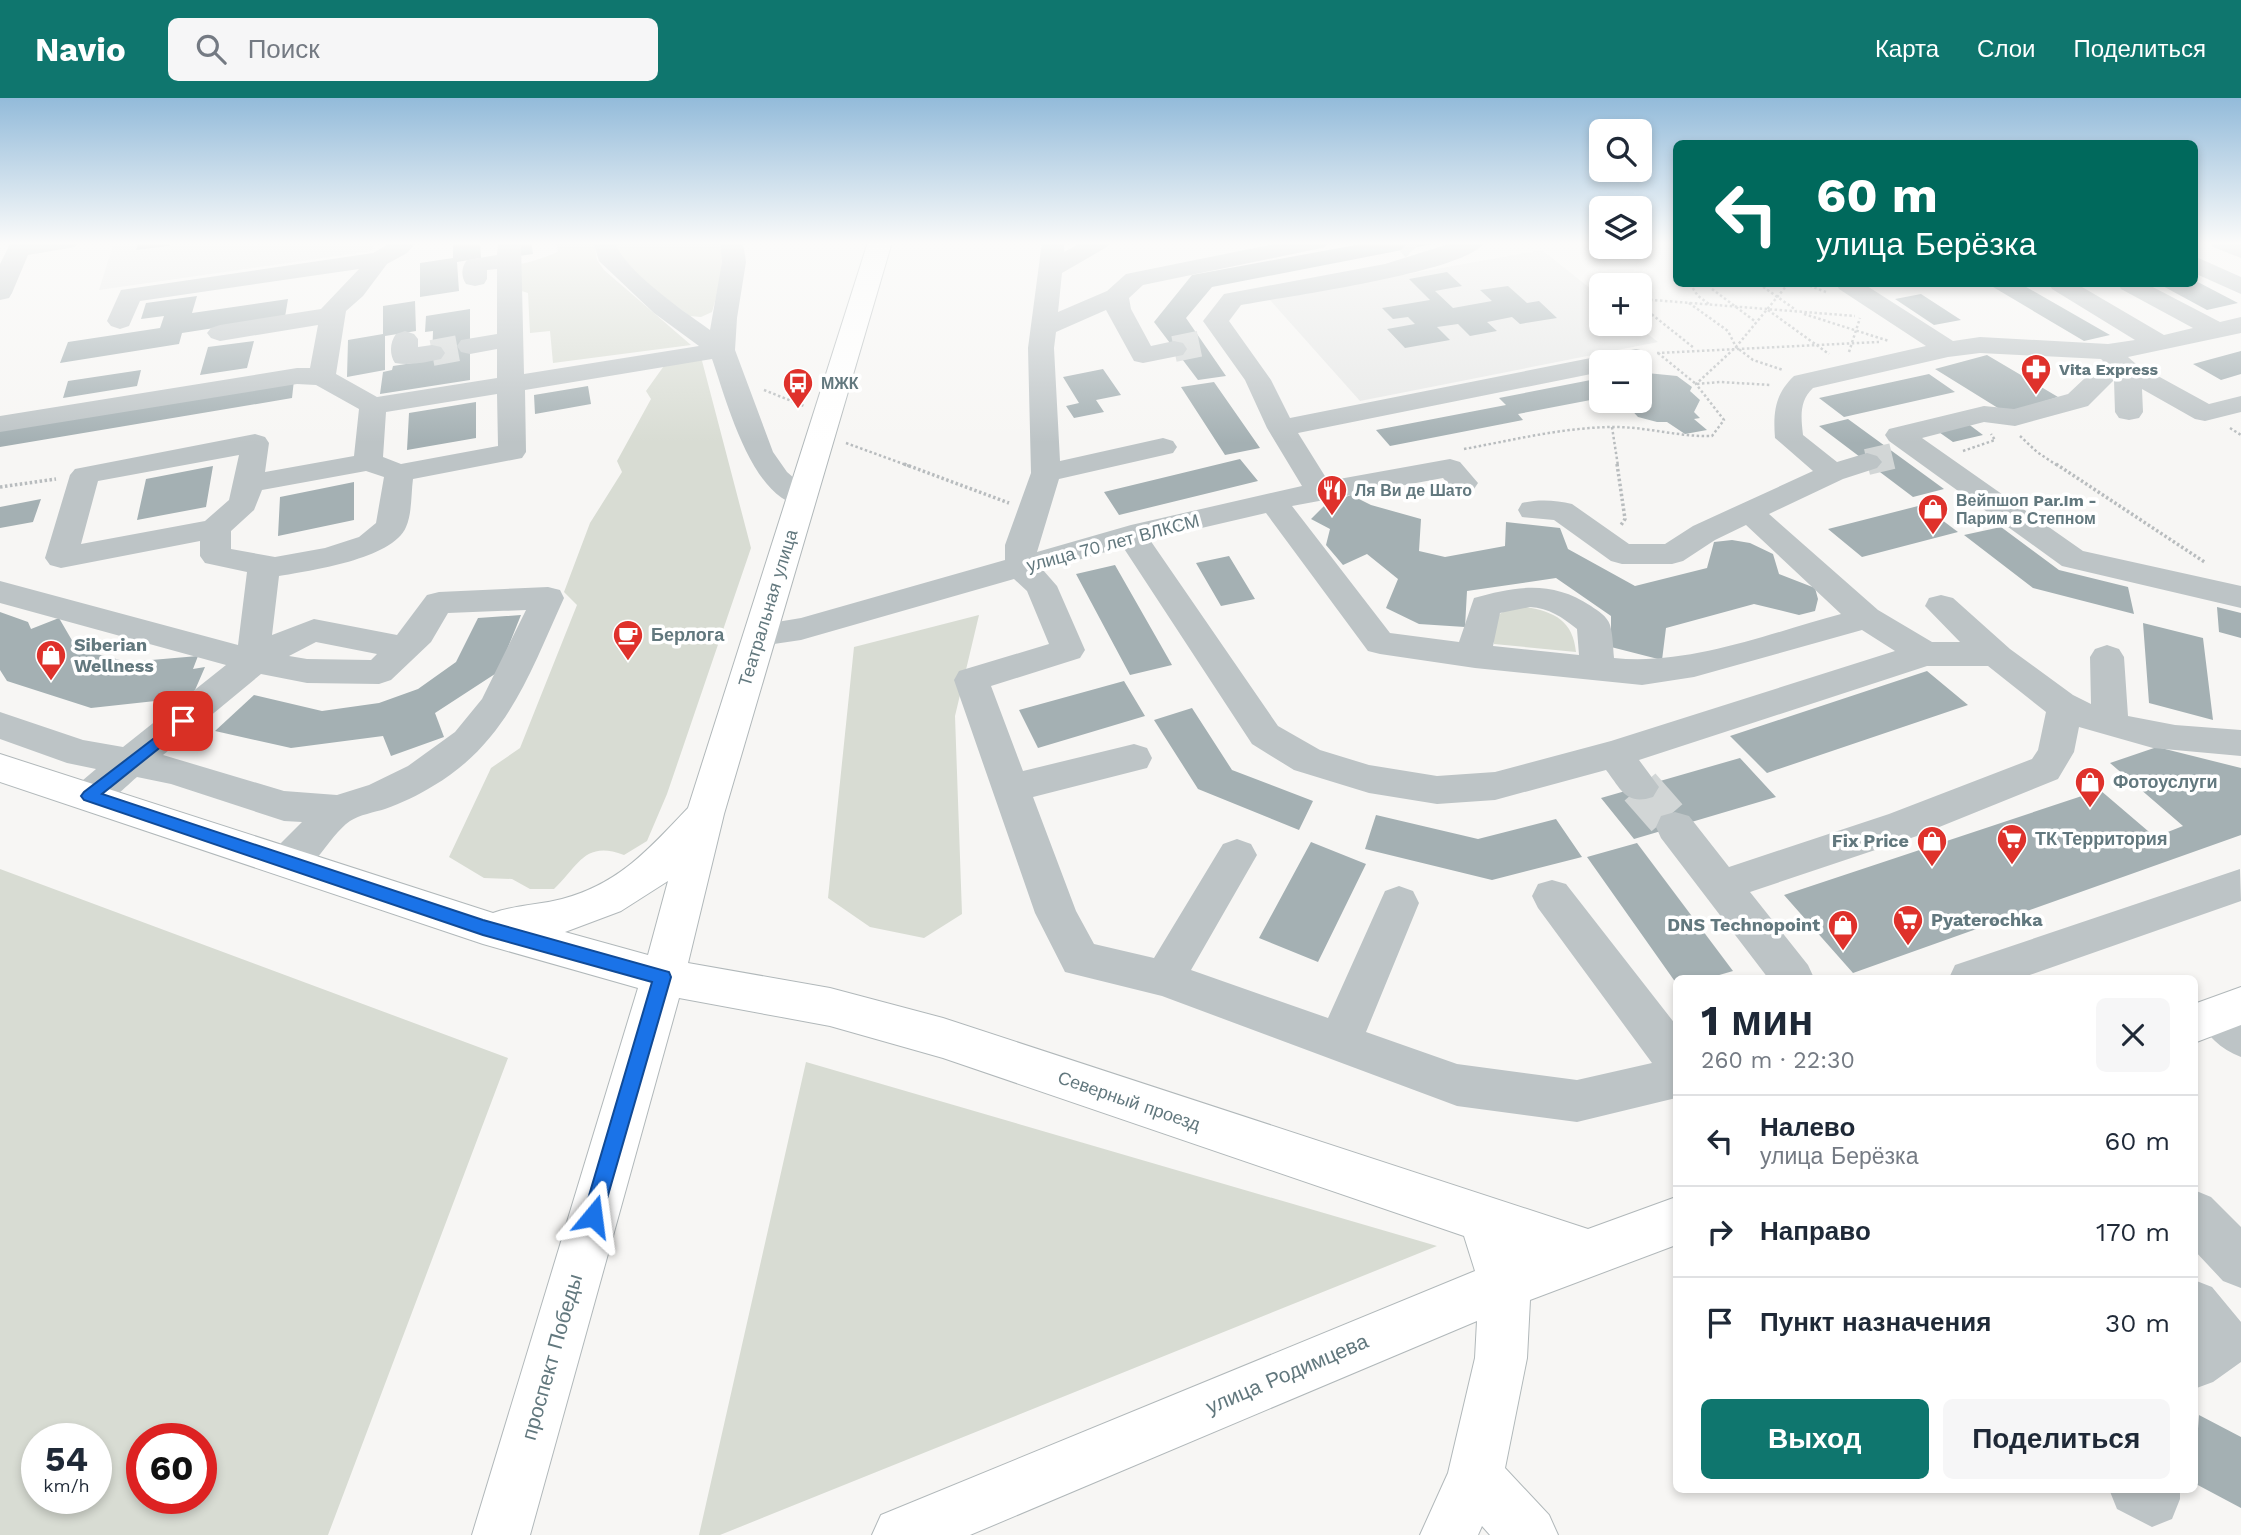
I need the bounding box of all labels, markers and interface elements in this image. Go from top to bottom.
search box [168,18,658,81]
text: Navio [35,30,126,69]
icon: search [192,30,230,68]
text: Поиск [248,34,320,64]
text: Карта [1875,35,1939,63]
text: Слои [1977,35,2035,63]
text: Поделиться [2073,35,2206,63]
map controls [1589,119,1652,413]
button: search [1589,119,1652,182]
text: 60 m [1816,166,1938,224]
icon: left [1701,168,1792,259]
button: layers [1589,196,1652,259]
text: улица Берёзка [1816,225,2036,263]
button: + [1589,273,1652,336]
button: − [1589,350,1652,413]
pharmacy icon: Vita Express [2019,352,2053,396]
place label: Vita Express [2059,360,2159,379]
bus stop icon: МЖК [781,366,815,410]
place label: МЖК [821,374,859,393]
restaurant icon: Ля Ви де Шато [1315,473,1349,517]
place label: Ля Ви де Шато [1355,481,1472,500]
place label: Вейпшоп Par.Im - Парим в Степном [1956,491,2097,528]
shop icon: Вейпшоп Par.Im - Парим в Степном [1916,492,1950,536]
street label: улица 70 лет ВЛКСМ [1024,509,1202,576]
street label: Театральная улица [734,526,802,689]
cafe icon: Берлога [611,618,645,662]
place label: Берлога [651,624,725,645]
place label: Siberian Wellness [74,634,154,676]
shop icon: Siberian Wellness [34,638,68,682]
pin [153,691,213,751]
icon: arrive [164,702,202,740]
shop icon: Фотоуслуги [2073,765,2107,809]
place label: Фотоуслуги [2113,771,2218,792]
supermarket icon: ТК Территория [1995,822,2029,866]
shop icon: Fix Price [1915,824,1949,868]
place label: ТК Территория [2035,828,2167,849]
place label: Fix Price [1832,830,1909,851]
supermarket icon: Pyaterochka [1891,903,1925,947]
shop icon: DNS Technopoint [1826,908,1860,952]
place label: Pyaterochka [1931,909,2043,930]
place label: DNS Technopoint [1667,914,1820,935]
text: 1 мин [1701,996,1813,1045]
button: close [2096,998,2170,1072]
text: 260 m · 22:30 [1701,1047,1855,1074]
street label: Северный проезд [1055,1066,1204,1135]
text: Налево [1760,1112,1855,1142]
icon: left [1701,1122,1739,1160]
text: 60 m [2104,1126,2170,1156]
text: улица Берёзка [1760,1143,1918,1170]
position arrow [556,1179,630,1253]
icon: right [1701,1213,1739,1251]
text: Направо [1760,1216,1871,1246]
text: 170 m [2096,1217,2170,1247]
street label: проспект Победы [516,1271,587,1443]
icon: arrive [1701,1304,1739,1342]
text: Пункт назначения [1760,1307,1991,1337]
text: 30 m [2105,1308,2170,1338]
street label: улица Родимцева [1202,1328,1372,1419]
button: Выход [1701,1399,1929,1479]
button: Поделиться [1943,1399,2170,1479]
speed limit sign: 60 [126,1423,217,1514]
text: 54 [45,1438,88,1480]
text: km/h [43,1475,90,1496]

